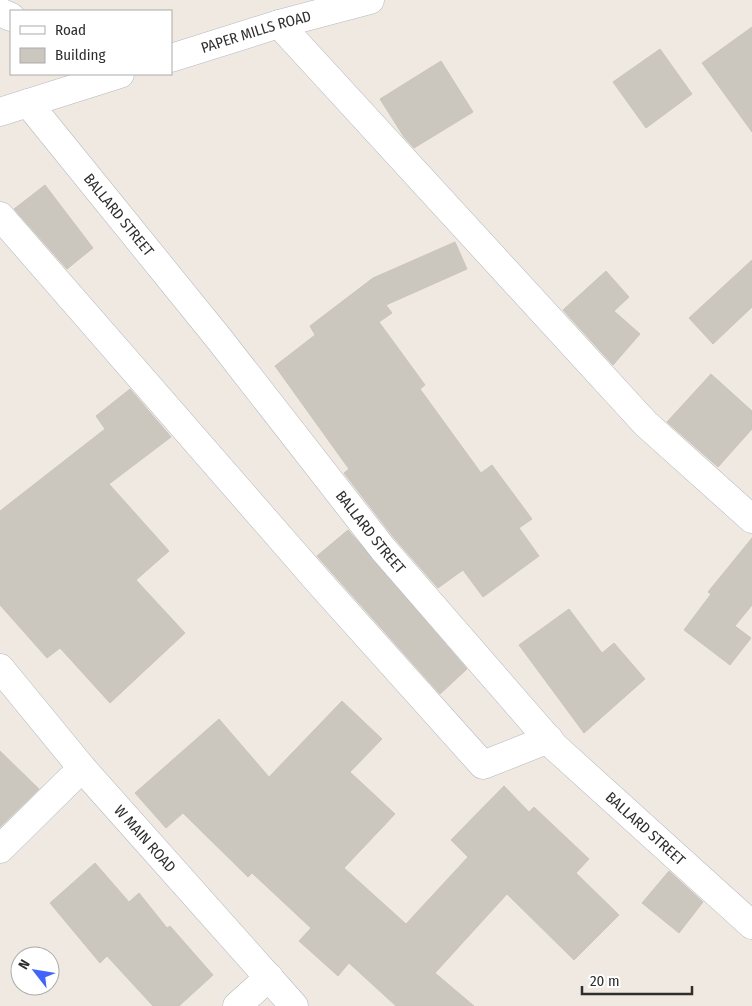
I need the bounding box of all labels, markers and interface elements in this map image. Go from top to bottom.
street label: PAPER MILLS ROAD [199,7,313,57]
legend [10,10,172,75]
text: Road [55,21,86,39]
text: Building [55,46,106,64]
street label: BALLARD STREET [80,170,157,260]
street label: BALLARD STREET [332,487,409,577]
street label: BALLARD STREET [602,788,689,869]
street label: W MAIN ROAD [110,801,180,876]
north arrow [10,946,60,996]
text: N [15,957,34,973]
scale bar [582,964,692,996]
text: 20 m [590,972,620,990]

